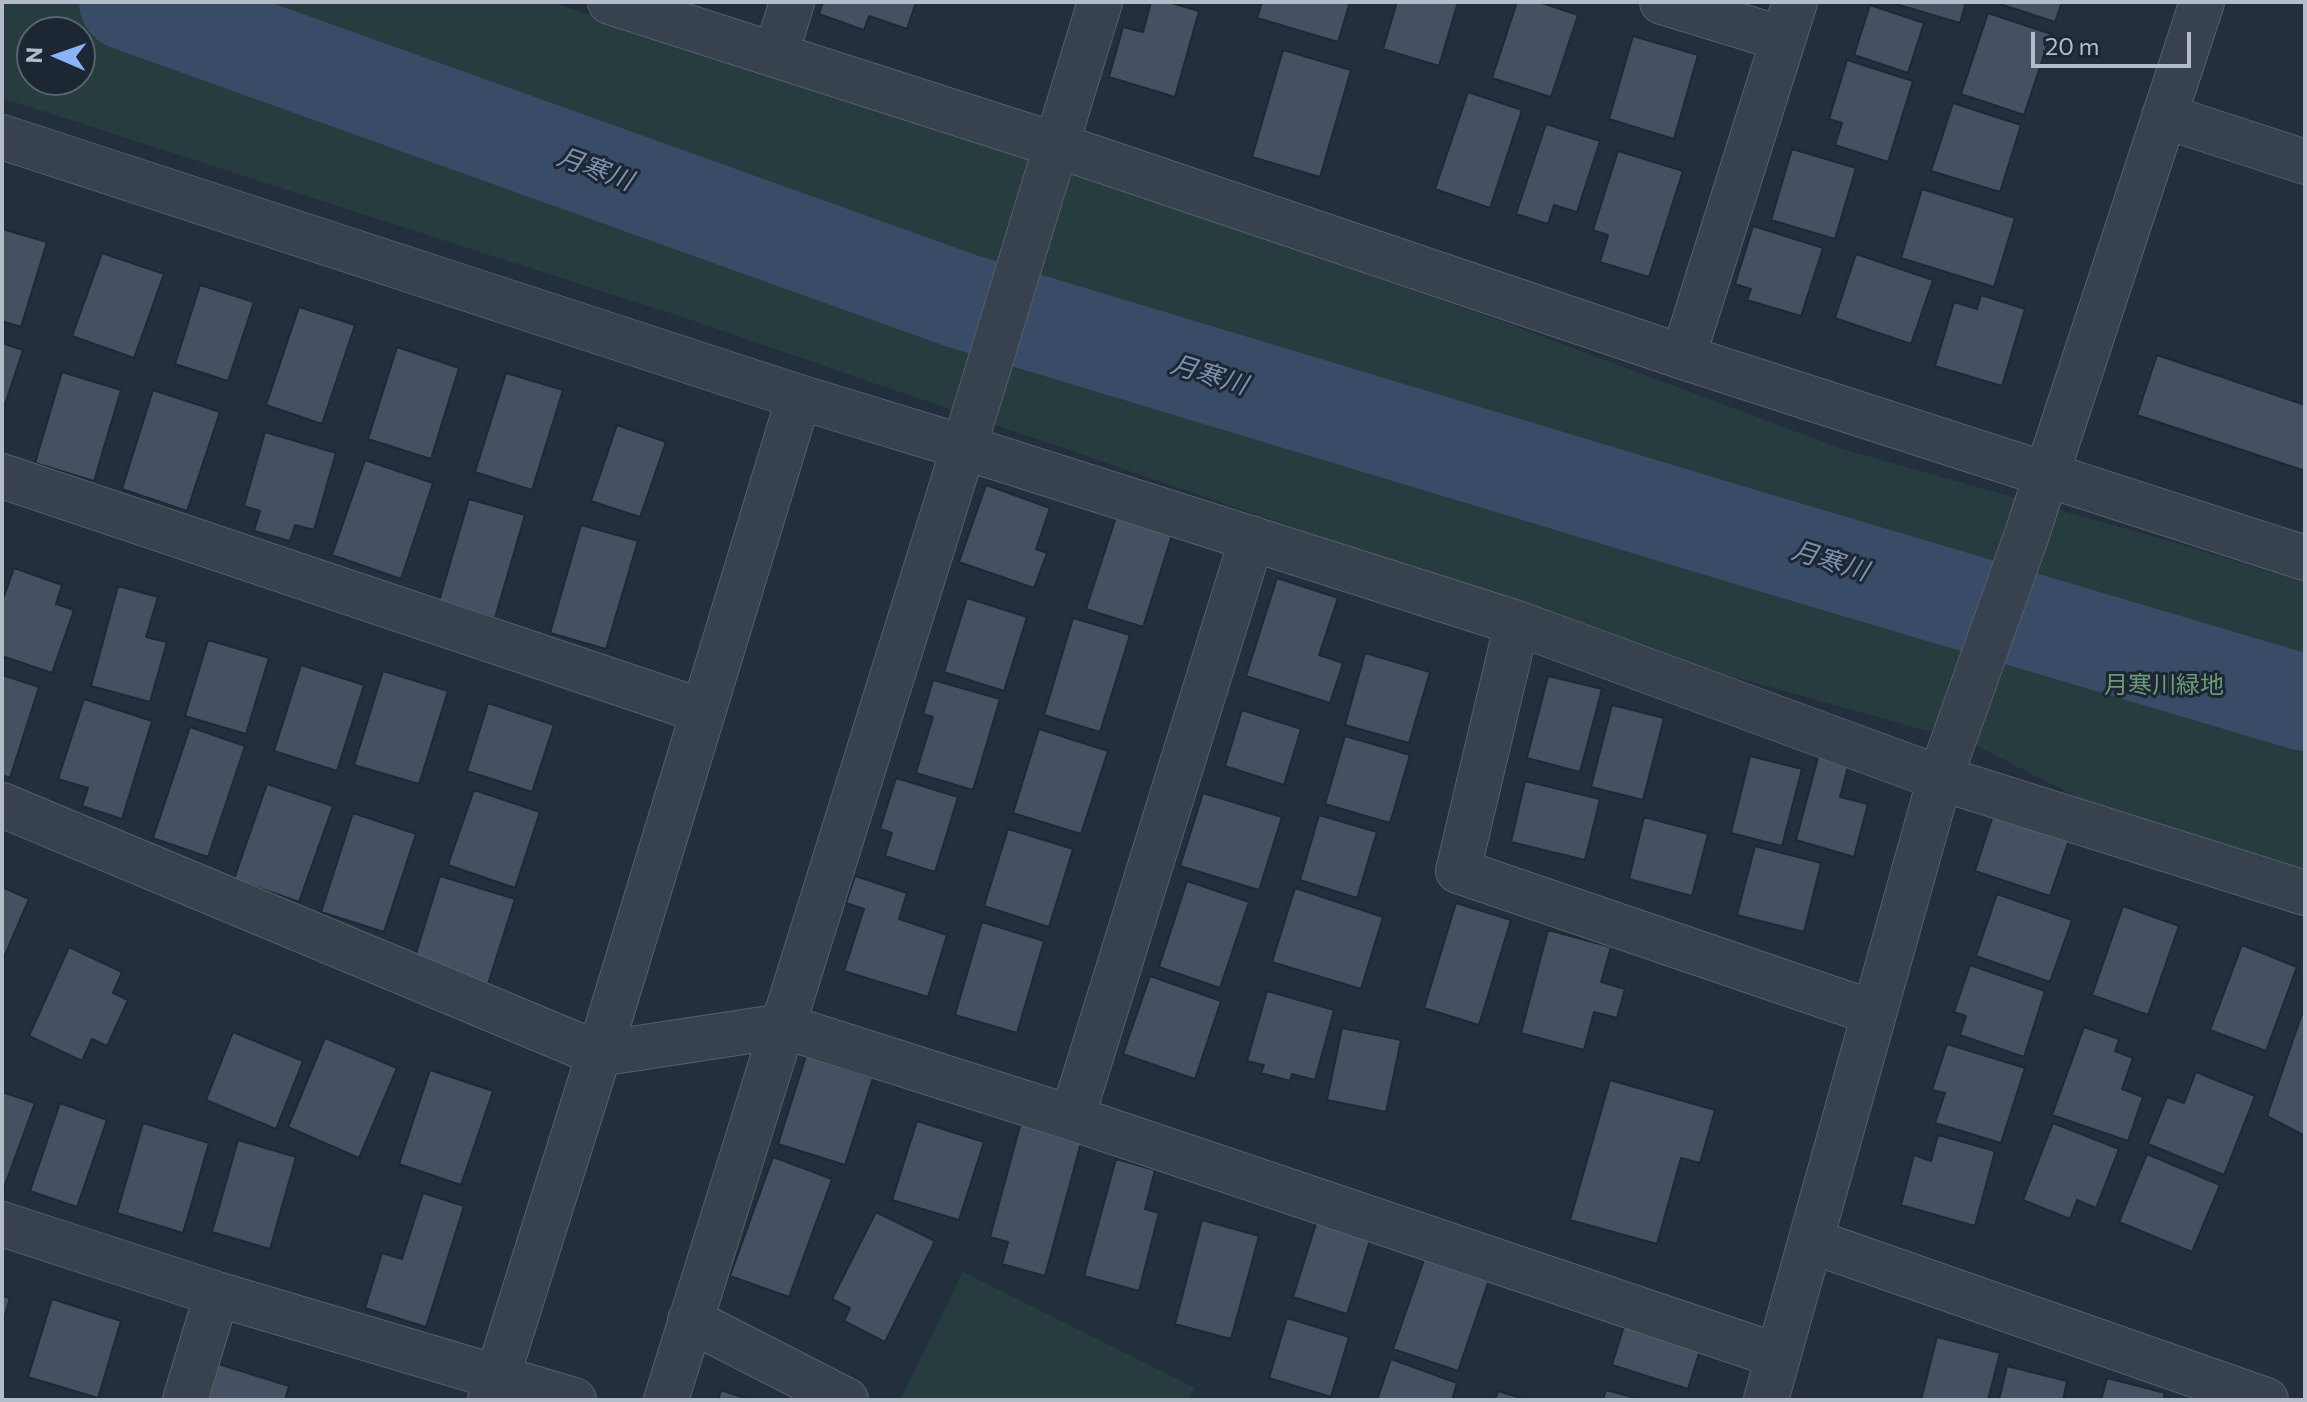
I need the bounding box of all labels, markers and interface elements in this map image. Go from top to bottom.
north arrow [16,16,96,96]
scale bar [2035,16,2195,66]
text: 20 m [2045,31,2099,60]
text: N [20,46,47,64]
water label: 月寒川 [553,141,637,197]
water label: 月寒川 [1167,349,1251,401]
water label: 月寒川 [1788,535,1872,587]
park label: 月寒川緑地 [2104,671,2224,699]

